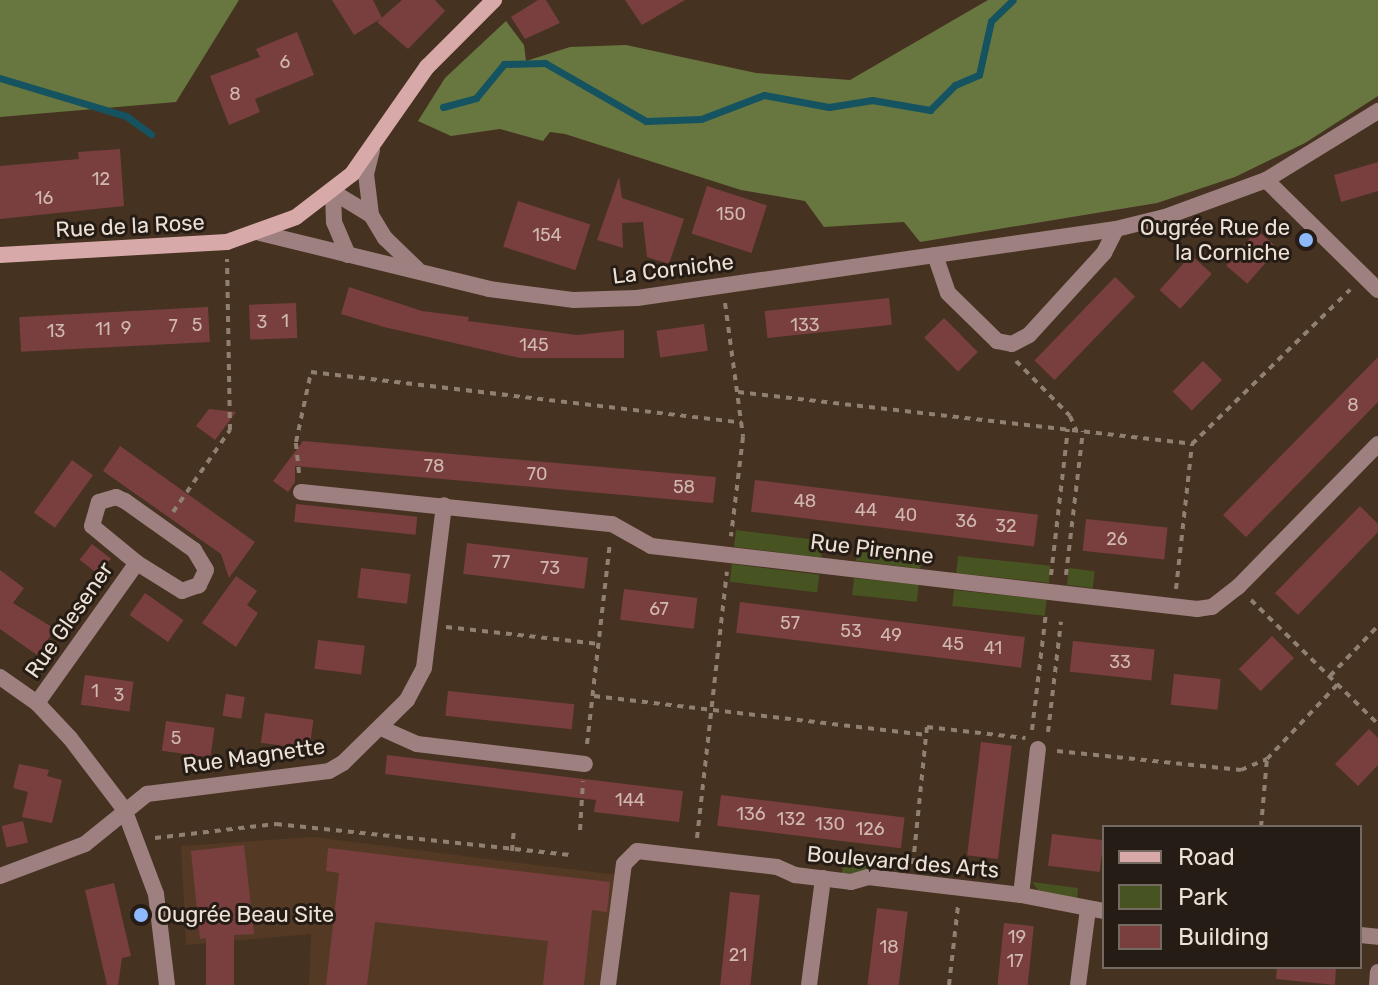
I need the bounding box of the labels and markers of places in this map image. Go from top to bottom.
place label: Ougrée Rue de la Corniche [1140,214,1290,266]
marker: Ougrée Rue de la Corniche [1297,231,1315,249]
place label: Ougrée Beau Site [157,902,334,928]
marker: Ougrée Beau Site [132,906,150,924]

